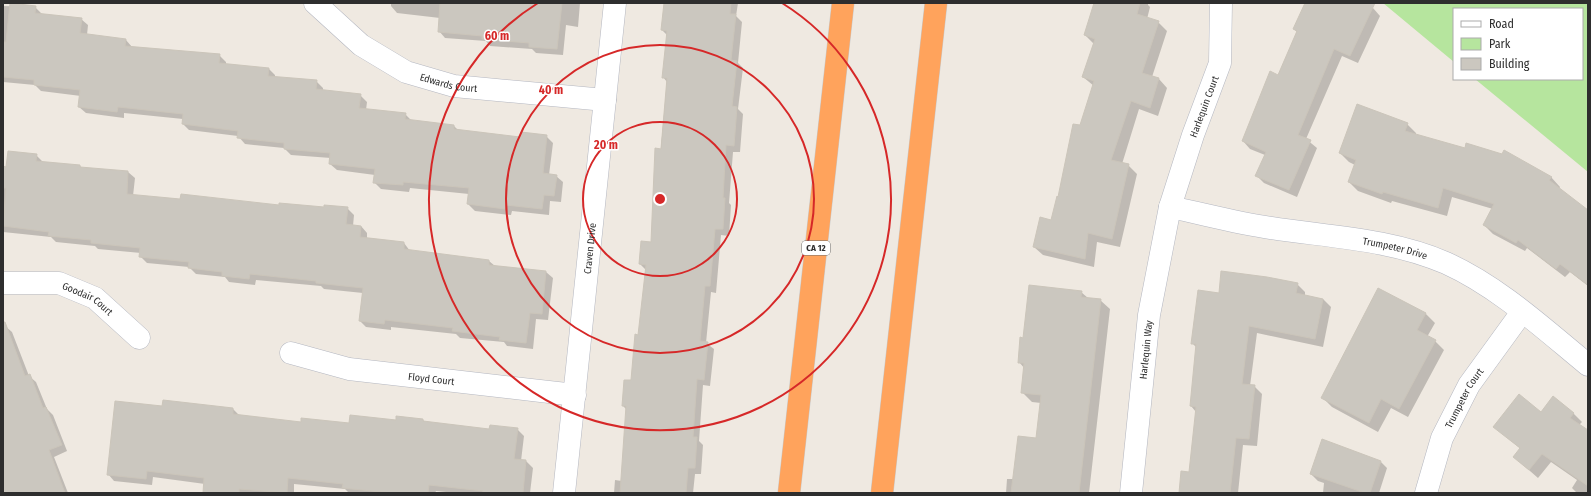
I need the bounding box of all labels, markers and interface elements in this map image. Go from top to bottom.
legend [1453,8,1583,80]
text: Road [1489,17,1514,31]
text: 60 m [485,29,509,43]
text: Park [1489,37,1511,51]
text: Building [1489,57,1530,71]
street label: Edwards Court [418,71,479,95]
street label: Harlequin Court [1188,74,1222,139]
text: 40 m [539,83,563,97]
text: 20 m [593,138,618,152]
centre of rings [653,192,667,206]
street label: Craven Drive [582,222,599,274]
street label: Trumpeter Drive [1362,235,1429,262]
road number: CA 12 [802,241,830,255]
street label: Goodair Court [60,280,116,319]
street label: Harlequin Way [1138,319,1155,380]
street label: Trumpeter Court [1443,365,1487,430]
street label: Floyd Court [407,371,456,388]

